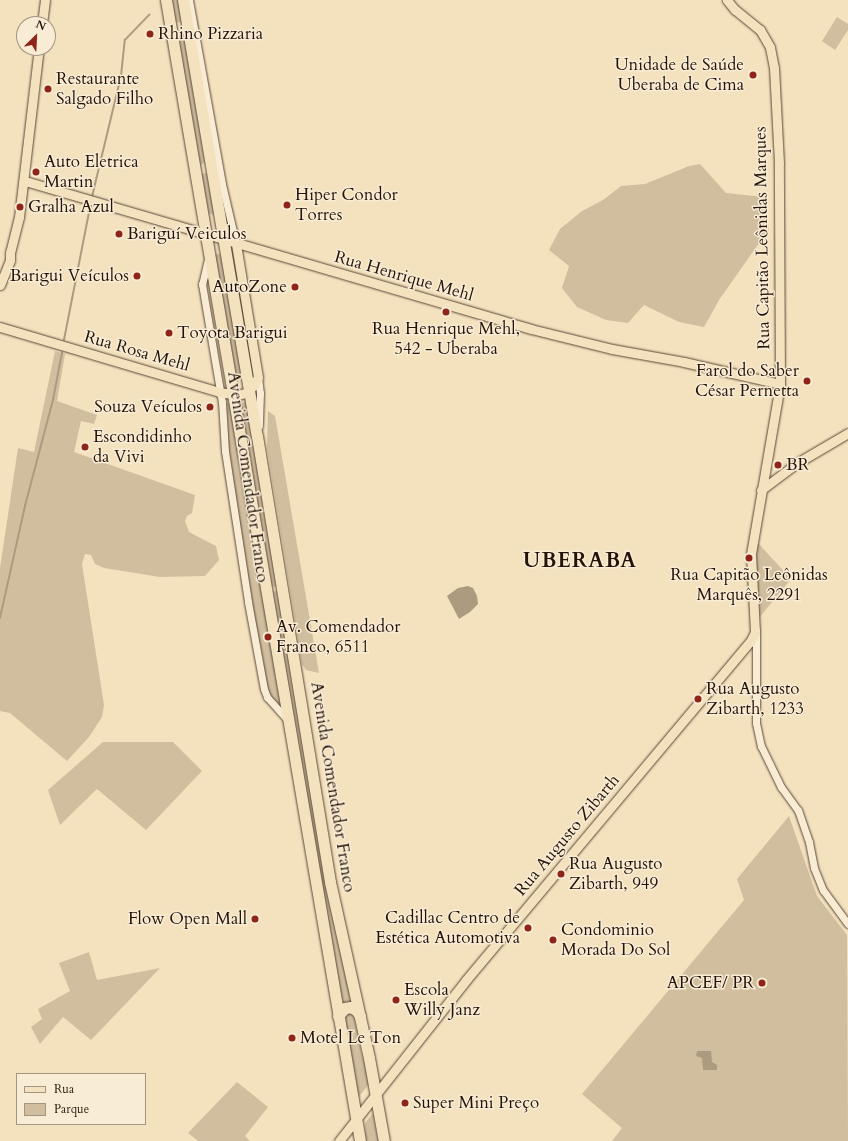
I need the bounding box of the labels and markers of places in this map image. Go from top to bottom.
place label: Rhino Pizzaria [158,24,263,44]
marker: Rhino Pizzaria [145,29,155,39]
place label: Unidade de Saúde Uberaba de Cima [615,55,744,95]
place label: Restaurante Salgado Filho [56,69,153,109]
marker: Unidade de Saúde Uberaba de Cima [747,69,759,81]
marker: Restaurante Salgado Filho [43,84,53,94]
place label: Auto Eletrica Martin [44,152,139,192]
marker: Auto Eletrica Martin [31,167,41,177]
place label: Hiper Condor Torres [295,185,398,225]
place label: Gralha Azul [28,197,114,217]
marker: Hiper Condor Torres [282,200,292,210]
marker: Gralha Azul [15,202,25,212]
place label: Bariguí Veiculos [127,224,246,244]
marker: Bariguí Veiculos [114,229,124,239]
place label: Barigui Veículos [10,266,129,286]
marker: Barigui Veículos [132,271,142,281]
place label: AutoZone [212,277,287,297]
marker: AutoZone [290,282,300,292]
marker: Rua Henrique Mehl, 542 - Uberaba [441,307,451,317]
place label: Rua Henrique Mehl, 542 - Uberaba [372,319,520,359]
place label: Toyota Barigui [177,323,288,343]
marker: Toyota Barigui [164,328,174,338]
place label: Farol do Saber César Pernetta [695,361,799,401]
marker: Farol do Saber César Pernetta [802,376,812,386]
place label: Souza Veículos [94,397,202,417]
marker: Souza Veículos [205,402,215,412]
place label: Escondidinho da Vivi [93,427,192,467]
marker: Escondidinho da Vivi [80,442,90,452]
place label: BR [786,455,809,475]
marker: BR [773,460,783,470]
marker: Rua Capitão Leônidas Marquês, 2291 [744,553,754,563]
place label: Rua Capitão Leônidas Marquês, 2291 [670,565,828,605]
place label: Av. Comendador Franco, 6511 [276,617,400,657]
marker: Av. Comendador Franco, 6511 [263,632,273,642]
place label: Rua Augusto Zibarth, 1233 [706,679,804,719]
marker: Rua Augusto Zibarth, 1233 [693,694,703,704]
place label: Rua Augusto Zibarth, 949 [569,854,663,894]
marker: Rua Augusto Zibarth, 949 [556,869,566,879]
place label: Cadillac Centro de Estética Automotiva [375,908,520,948]
place label: Flow Open Mall [128,909,247,929]
marker: Flow Open Mall [250,914,260,924]
place label: Condominio Morada Do Sol [561,920,670,960]
marker: Cadillac Centro de Estética Automotiva [523,923,533,933]
marker: Condominio Morada Do Sol [548,935,558,945]
place label: APCEF/ PR [667,973,754,993]
marker: APCEF/ PR [757,978,767,988]
place label: Escola Willy Janz [404,980,480,1020]
marker: Escola Willy Janz [391,995,401,1005]
place label: Motel Le Ton [300,1028,401,1048]
marker: Motel Le Ton [287,1033,297,1043]
place label: Super Mini Preço [413,1093,539,1113]
marker: Super Mini Preço [400,1098,410,1108]

